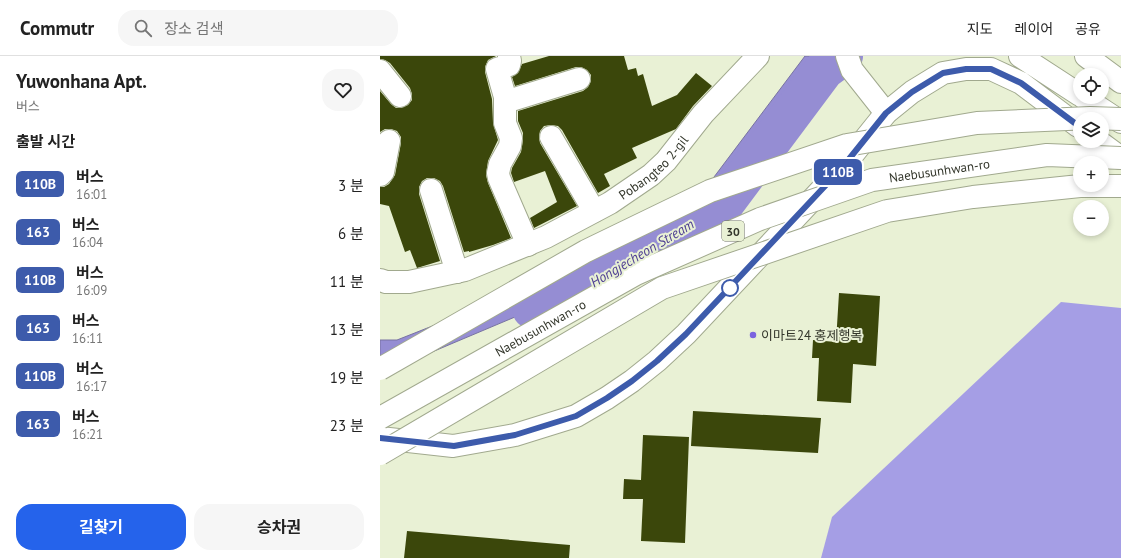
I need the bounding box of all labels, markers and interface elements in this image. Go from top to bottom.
search box [118,10,398,46]
text: Commutr [20,16,94,40]
icon: search [132,17,154,39]
text: 장소 검색 [164,19,223,38]
text: 지도 [967,20,993,38]
text: 레이어 [1015,20,1053,38]
text: 공유 [1075,20,1101,38]
map controls [1073,68,1109,236]
button: locate [1073,68,1109,104]
text: Yuwonhana Apt. [16,69,147,93]
button: heart [322,69,364,111]
text: 버스 [16,98,40,115]
button: layers [1073,112,1109,148]
text: 출발 시간 [16,132,75,151]
street label: Pobangteo 2-gil [615,132,692,203]
street label: Naebusunhwan-ro [888,155,991,186]
button: + [1073,156,1109,192]
line badge: 110B [810,159,866,185]
text: 110B [822,163,854,181]
text: 버스 [76,167,104,186]
text: 110B [24,175,56,193]
text: 3 분 [338,176,364,195]
text: 16:01 [76,186,107,203]
button: − [1073,200,1109,236]
text: 버스 [72,215,100,234]
water label: Hongjecheon Stream [587,215,698,291]
road number: 30 [722,221,744,241]
text: 163 [26,223,50,241]
text: 6 분 [338,224,364,243]
text: 16:04 [72,234,103,251]
text: 버스 [76,263,104,282]
text: 110B [24,271,56,289]
text: 11 분 [330,272,364,291]
unlabelled marker [721,279,739,297]
text: 16:09 [76,282,107,299]
street label: Naebusunhwan-ro [492,295,589,360]
text: 버스 [72,311,100,330]
text: 163 [26,319,50,337]
text: 13 분 [330,320,364,339]
place label: 이마트24 홍제행복 [761,327,862,344]
text: 16:11 [72,330,103,347]
marker: 이마트24 홍제행복 [748,330,758,340]
text: 버스 [76,359,104,378]
text: 110B [24,367,56,385]
text: 19 분 [330,368,364,387]
text: 16:17 [76,378,107,395]
text: 버스 [72,407,100,426]
text: 163 [26,415,50,433]
text: 23 분 [330,416,364,435]
text: 16:21 [72,426,103,443]
button: 길찾기 [16,504,186,550]
button: 승차권 [194,504,364,550]

